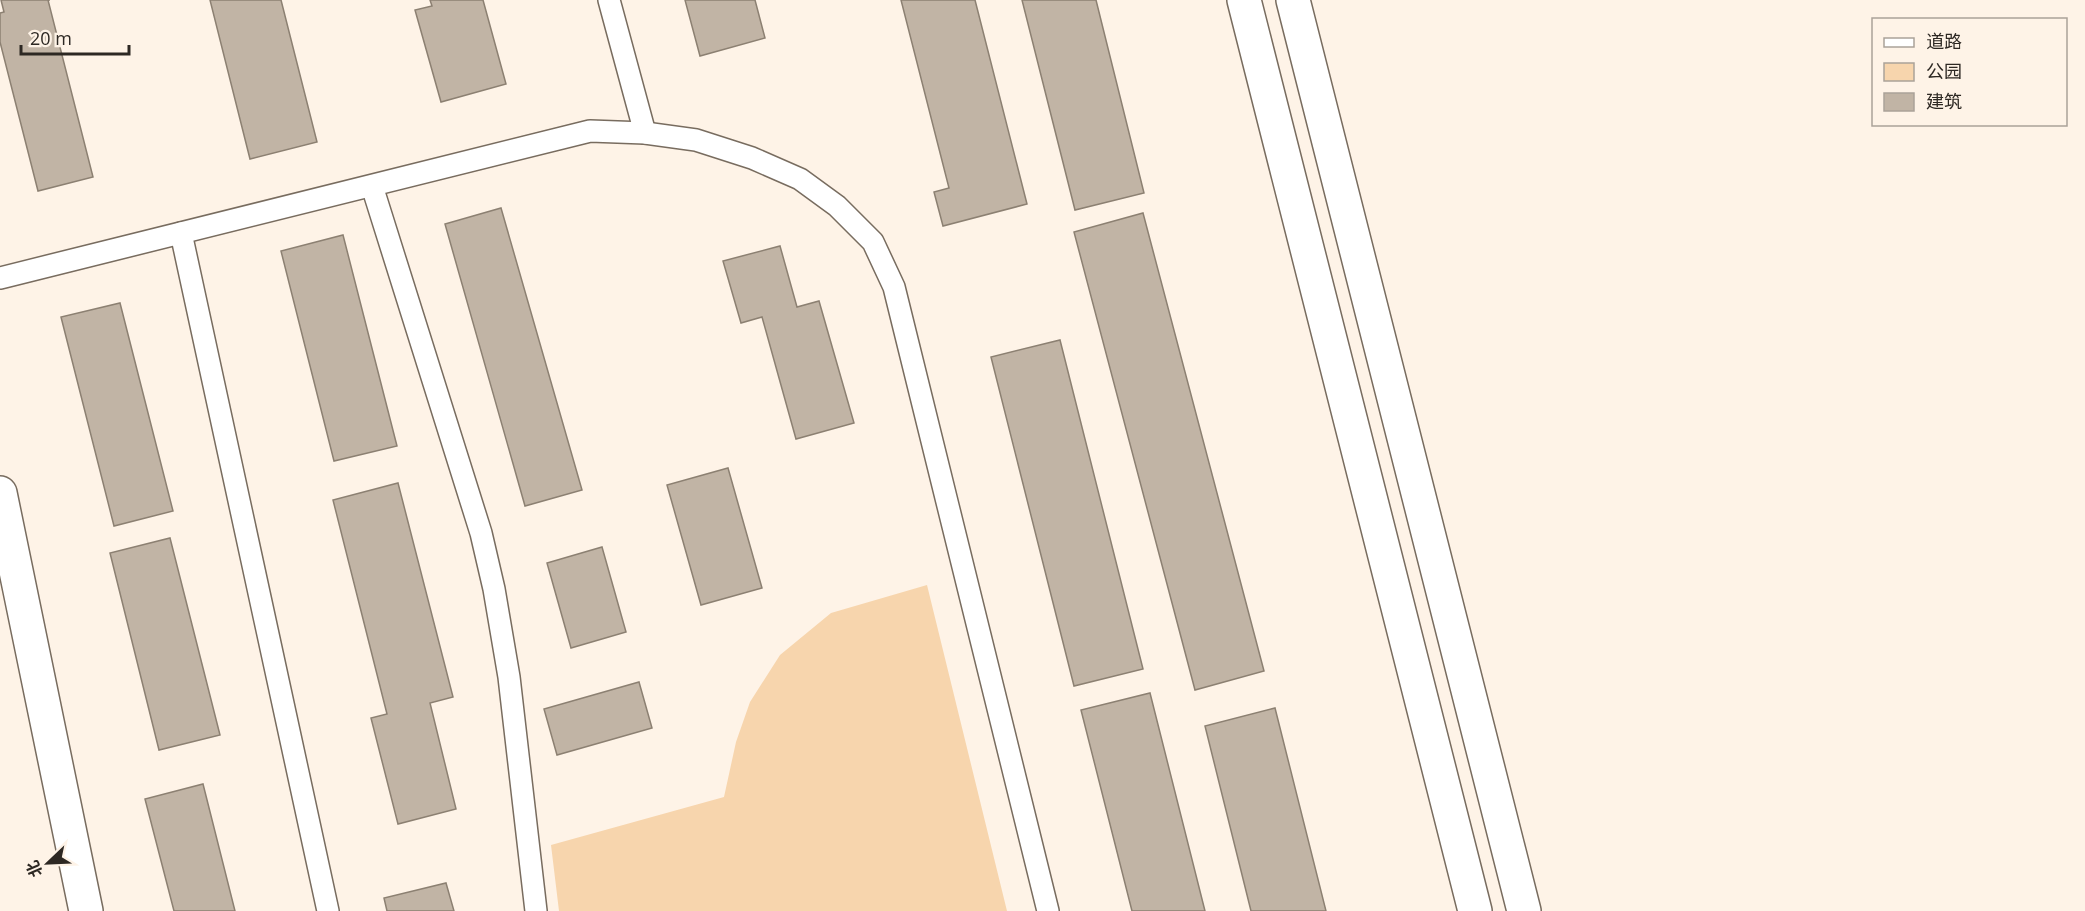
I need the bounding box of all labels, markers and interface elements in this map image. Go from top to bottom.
scale bar [21,18,129,56]
legend [1872,18,2067,126]
text: 20 m [30,26,72,50]
text: 道路 [1926,29,1962,53]
text: 公园 [1926,59,1962,83]
text: 建筑 [1926,89,1962,113]
north arrow [18,833,78,893]
text: 北 [21,857,47,881]

